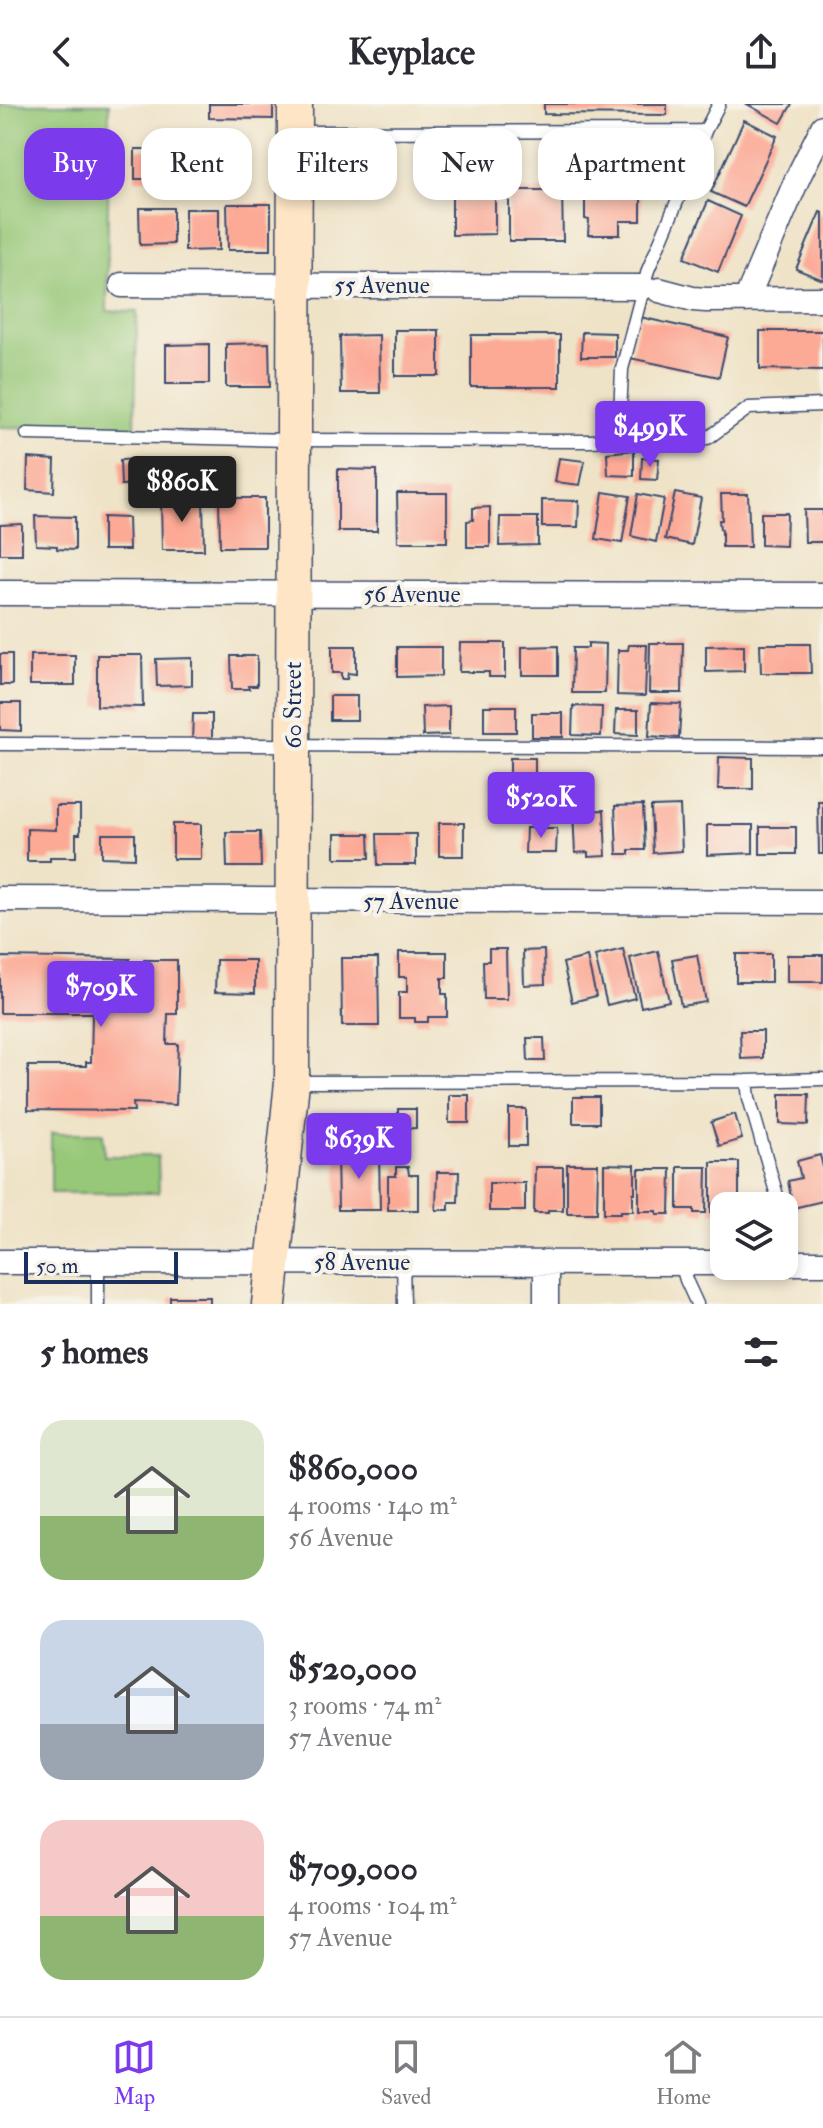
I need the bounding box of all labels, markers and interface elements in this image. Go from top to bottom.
icon: back [40,30,84,74]
text: Keyplace [348,30,475,75]
icon: share [739,30,783,74]
chip: Buy [24,128,125,200]
chip: Rent [141,128,252,200]
chip: Filters [268,128,397,200]
chip: New [413,128,522,200]
chip: Apartment [538,128,714,200]
street label: 55 Avenue [334,270,430,301]
pin: $499K [594,401,706,469]
text: $499K [613,411,687,443]
pin: $860K [126,456,238,524]
text: $860K [146,466,218,498]
street label: 56 Avenue [363,579,461,610]
street label: 60 Street [278,661,309,749]
pin: $520K [485,772,597,840]
text: $520K [506,782,576,814]
street label: 57 Avenue [363,886,459,917]
pin: $709K [45,961,157,1029]
text: $709K [65,971,137,1003]
pin: $639K [303,1113,415,1181]
text: $639K [324,1123,394,1155]
map controls [710,1192,798,1280]
button: layers [710,1192,798,1280]
street label: 58 Avenue [314,1247,410,1278]
scale bar [24,1248,178,1284]
text: 50 m [36,1252,78,1280]
icon: filters [739,1330,783,1374]
text: 5 homes [40,1331,148,1374]
text: $860,000 [288,1447,418,1490]
icon: home [104,1452,200,1548]
text: 4 rooms · 140 m² [288,1490,457,1522]
text: 56 Avenue [288,1522,393,1554]
text: $520,000 [288,1647,417,1690]
icon: home [104,1652,200,1748]
text: 3 rooms · 74 m² [288,1690,441,1722]
text: 57 Avenue [288,1722,392,1754]
text: $709,000 [288,1847,418,1890]
icon: home [104,1852,200,1948]
text: 4 rooms · 104 m² [288,1890,457,1922]
text: 57 Avenue [288,1922,392,1954]
tab: Map [112,2035,156,2111]
tab: Saved [381,2035,431,2111]
tab: Home [656,2035,711,2111]

